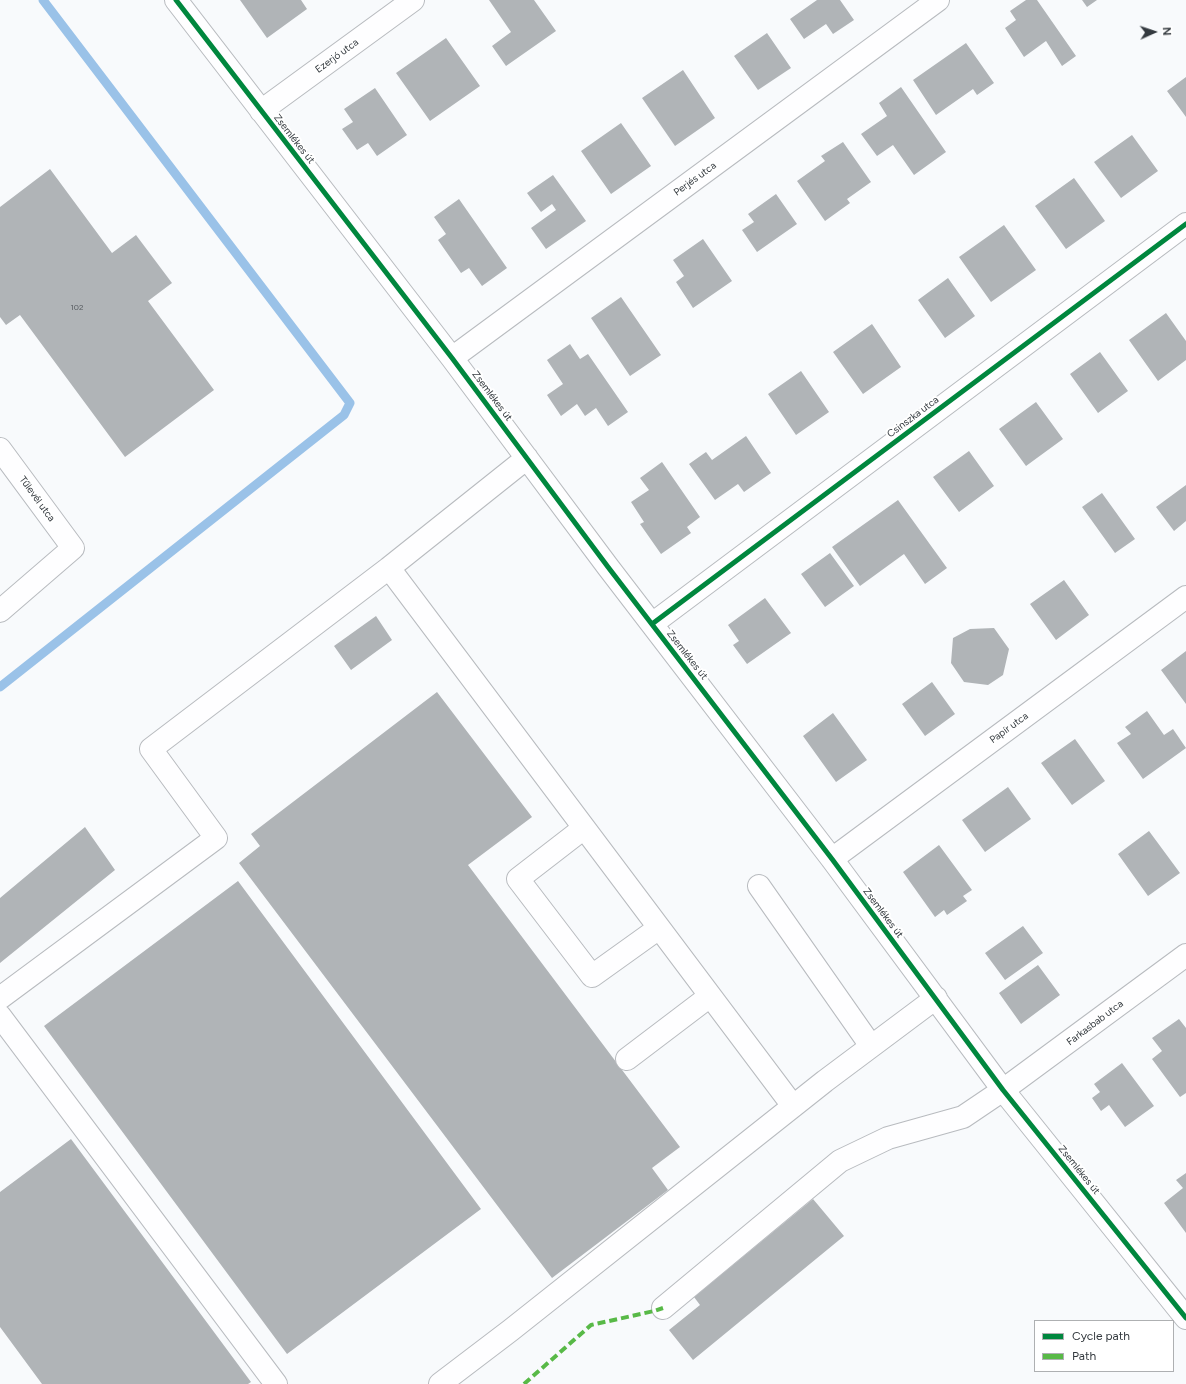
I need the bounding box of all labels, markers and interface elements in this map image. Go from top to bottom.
north arrow [1134,12,1174,52]
text: N [1160,27,1173,36]
street label: Ezerjó utca [313,36,361,76]
street label: Zsemlékes út [271,112,317,166]
street label: Perjés utca [671,160,719,198]
house number: 102 [71,303,83,313]
street label: Zsemlékes út [469,369,515,423]
street label: Csinszka utca [885,394,941,440]
street label: Tűlevél utca [17,474,57,524]
street label: Zsemlékes út [664,628,710,682]
street label: Papír utca [987,710,1031,746]
street label: Zsemlékes út [860,886,906,940]
street label: Farkasbab utca [1064,998,1126,1048]
street label: Zsemlékes út [1056,1143,1102,1197]
legend [1034,1320,1174,1372]
text: Cycle path [1072,1329,1130,1343]
text: Path [1072,1349,1096,1363]

